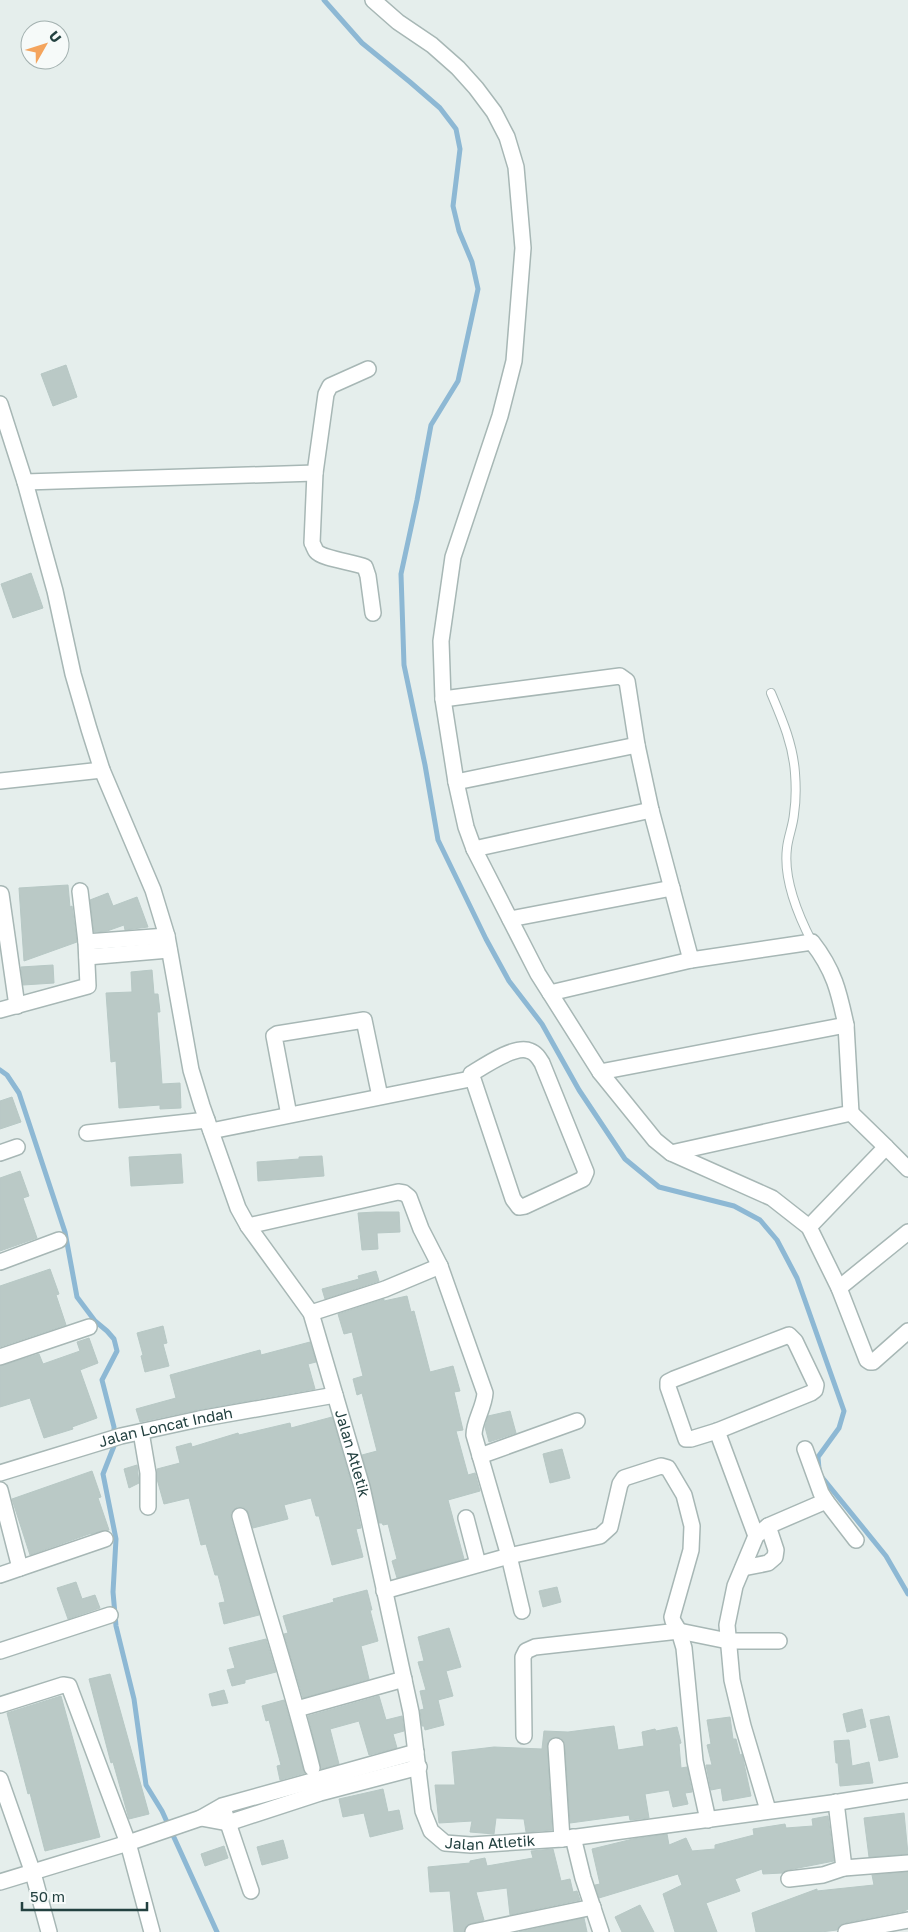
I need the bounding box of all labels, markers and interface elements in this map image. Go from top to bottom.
north arrow [20,20,70,70]
text: U [46,27,65,46]
street label: Jalan Loncat Indah [96,1403,234,1450]
street label: Jalan Atletik [332,1407,374,1499]
street label: Jalan Atletik [444,1831,536,1853]
scale bar [22,1880,148,1912]
text: 50 m [30,1887,65,1905]

